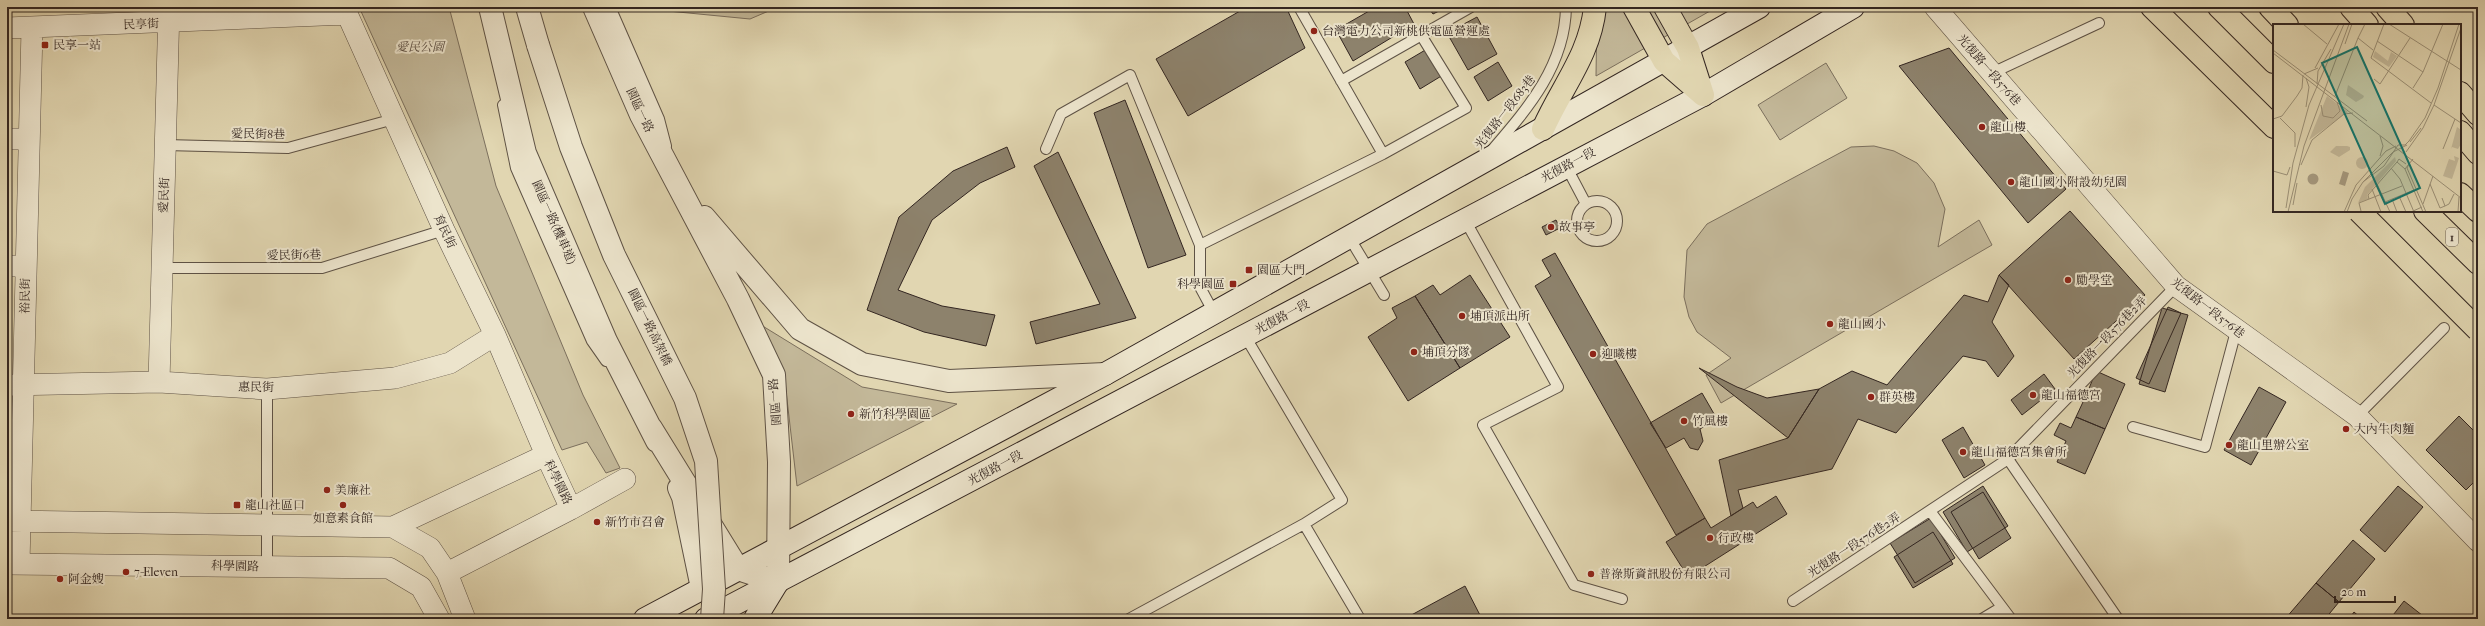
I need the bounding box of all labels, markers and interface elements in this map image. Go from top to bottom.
street label: 民享街 [123,16,160,32]
place label: 台灣電力公司新桃供電區營運處 [1322,24,1490,38]
inset map [2273,24,2461,212]
marker: 台灣電力公司新桃供電區營運處 [1309,26,1319,36]
street label: 光復路一段576巷 [1954,32,2024,108]
place label: 民享一站 [53,38,101,52]
marker: 民享一站 [40,40,50,50]
park label: 愛民公園 [396,40,446,54]
street label: 光復路一段683巷 [1472,72,1538,152]
street label: 園區一路 [624,85,656,135]
place label: 龍山樓 [1990,120,2026,134]
marker: 龍山樓 [1977,122,1987,132]
street label: 愛民街8巷 [231,127,285,141]
street label: 光復路一段 [1538,145,1598,185]
place label: 龍山國小附設幼兒園 [2019,175,2127,189]
street label: 愛民街 [156,176,172,213]
marker: 龍山國小附設幼兒園 [2006,177,2016,187]
street label: 園區一路(機車道) [529,178,579,266]
street label: 育民街 [431,212,459,251]
place label: 故事亭 [1559,220,1595,234]
marker: 故事亭 [1546,222,1556,232]
road number: 1 [2446,228,2458,246]
street label: 愛民街6巷 [267,248,321,262]
place label: 園區大門 [1257,263,1305,277]
marker: 園區大門 [1244,265,1254,275]
place label: 勵學堂 [2076,273,2112,287]
marker: 勵學堂 [2063,275,2073,285]
street label: 光復路一段576巷 [2168,275,2248,341]
street label: 裕民街 [18,277,32,314]
place label: 科學園區 [1177,277,1225,291]
marker: 科學園區 [1228,279,1238,289]
street label: 園區一路高架橋 [625,286,675,368]
street label: 光復路一段576巷2弄 [2065,293,2149,381]
street label: 光復路一段 [1252,297,1312,337]
place label: 埔頂派出所 [1470,309,1530,323]
marker: 埔頂派出所 [1457,311,1467,321]
place label: 龍山國小 [1838,317,1886,331]
marker: 龍山國小 [1825,319,1835,329]
place label: 埔頂分隊 [1422,345,1470,359]
marker: 埔頂分隊 [1409,347,1419,357]
place label: 迎曦樓 [1601,347,1637,361]
marker: 迎曦樓 [1588,349,1598,359]
street label: 園區一路 [766,377,784,427]
street label: 惠民街 [238,380,275,394]
place label: 龍山福德宮 [2041,388,2101,402]
place label: 群英樓 [1879,390,1915,404]
marker: 龍山福德宮 [2028,390,2038,400]
marker: 群英樓 [1866,392,1876,402]
place label: 新竹科學園區 [859,407,931,421]
marker: 新竹科學園區 [846,409,856,419]
place label: 竹風樓 [1692,414,1728,428]
marker: 竹風樓 [1679,416,1689,426]
place label: 大內牛肉麵 [2354,422,2414,436]
marker: 大內牛肉麵 [2341,424,2351,434]
place label: 龍山里辦公室 [2237,438,2309,452]
marker: 龍山里辦公室 [2224,440,2234,450]
place label: 龍山福德宮集會所 [1971,445,2067,459]
marker: 龍山福德宮集會所 [1958,447,1968,457]
street label: 光復路一段 [965,448,1025,488]
street label: 科學園路 [541,457,575,507]
place label: 美廉社 [335,483,371,497]
marker: 美廉社 [322,485,332,495]
place label: 龍山社區口 [245,498,305,512]
marker: 龍山社區口 [232,500,242,510]
marker: 如意素食館 [338,500,348,510]
street label: 光復路一段576巷2弄 [1805,510,1903,580]
place label: 如意素食館 [313,511,373,525]
place label: 新竹市召會 [605,515,665,529]
marker: 新竹市召會 [592,517,602,527]
place label: 行政樓 [1718,531,1754,545]
marker: 行政樓 [1705,533,1715,543]
street label: 科學園路 [211,559,259,573]
place label: 7-Eleven [134,565,178,579]
marker: 7-Eleven [121,567,131,577]
place label: 普祿斯資訊股份有限公司 [1599,567,1731,581]
marker: 普祿斯資訊股份有限公司 [1586,569,1596,579]
place label: 阿金嫂 [68,572,104,586]
marker: 阿金嫂 [55,574,65,584]
scale bar [2335,578,2395,604]
text: 20 m [2341,585,2366,599]

